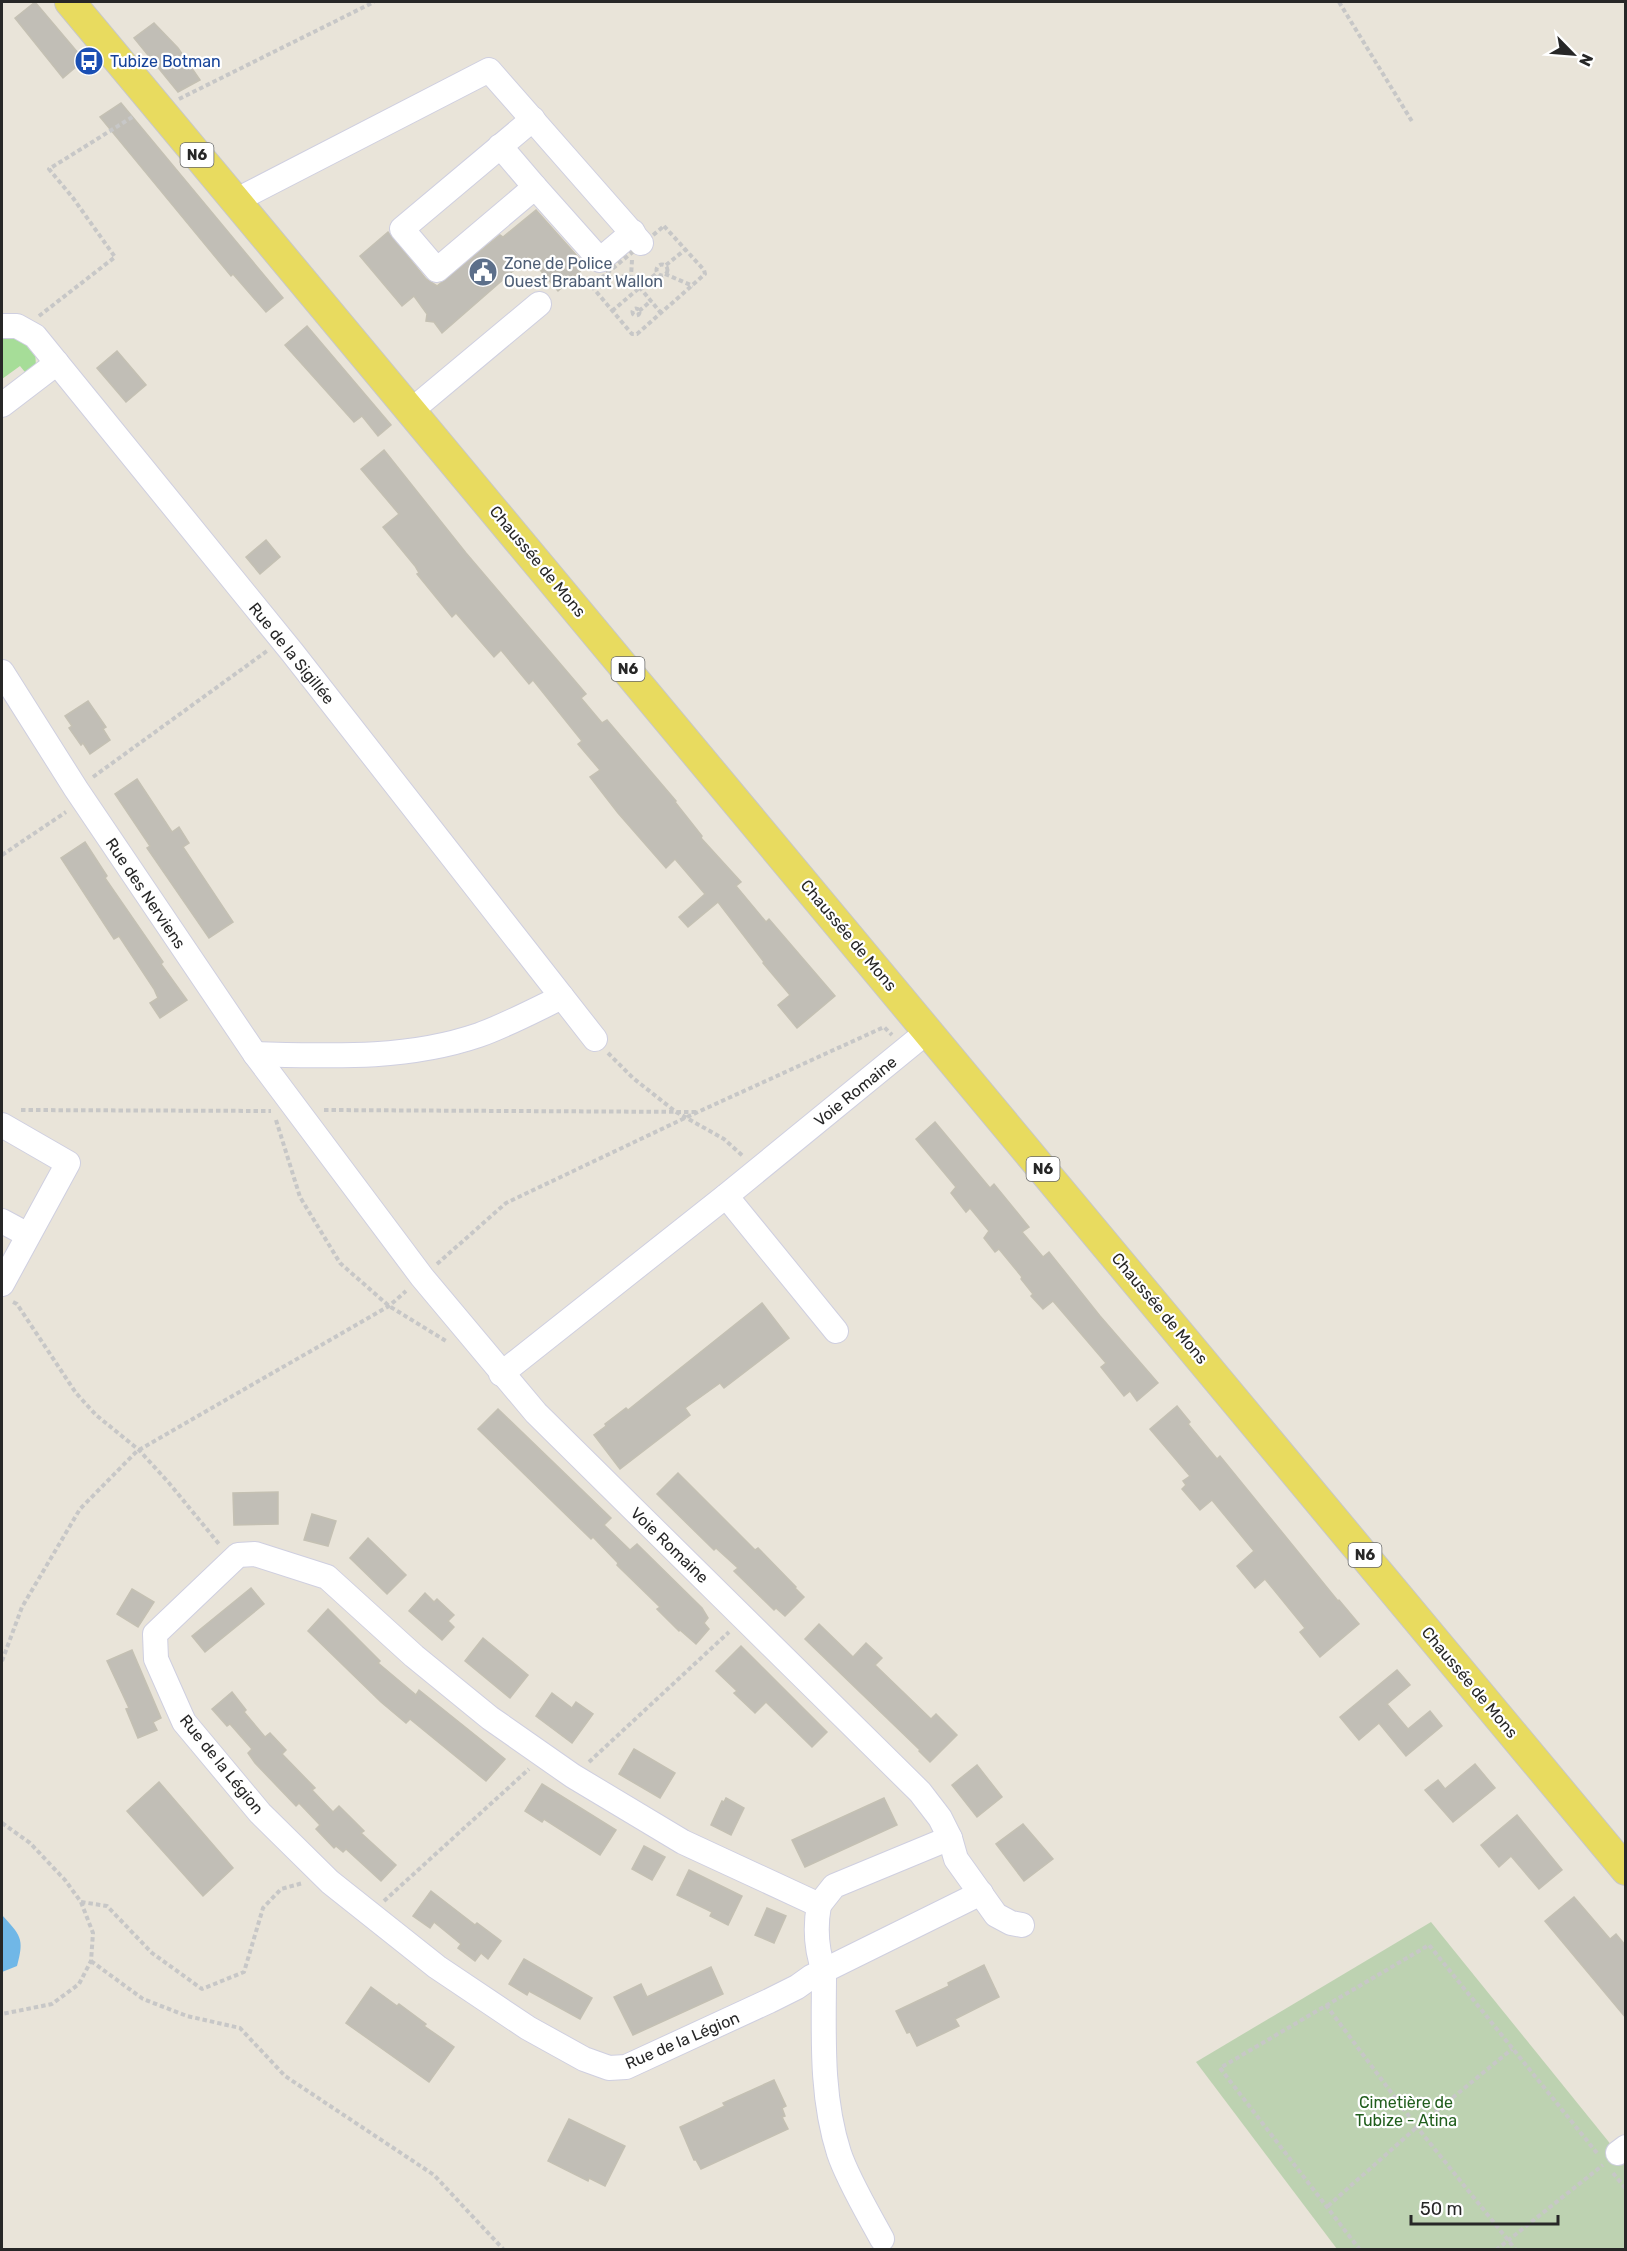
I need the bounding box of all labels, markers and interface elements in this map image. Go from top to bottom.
north arrow [1543,24,1603,84]
bus stop icon: Tubize Botman [73,45,105,77]
text: N [1575,51,1597,69]
place label: Tubize Botman [110,52,221,71]
road number: N6 [180,143,214,167]
place label: Zone de Police Ouest Brabant Wallon [504,254,663,291]
public building icon: Zone de Police Ouest Brabant Wallon [467,256,499,288]
street label: Chaussée de Mons [486,502,590,621]
street label: Rue de la Sigillée [245,599,338,708]
road number: N6 [612,657,644,681]
street label: Rue des Nerviens [102,834,190,952]
street label: Chaussée de Mons [797,876,901,995]
street label: Voie Romaine [810,1052,900,1130]
road number: N6 [1026,1157,1060,1181]
street label: Chaussée de Mons [1108,1249,1212,1368]
street label: Voie Romaine [627,1504,713,1587]
road number: N6 [1348,1543,1382,1567]
street label: Chaussée de Mons [1418,1623,1522,1742]
street label: Rue de la Légion [176,1711,267,1818]
street label: Rue de la Légion [622,2008,742,2073]
park label: Cimetière de Tubize - Atina [1355,2093,1457,2130]
scale bar [1411,2188,1558,2226]
text: 50 m [1420,2198,1463,2220]

